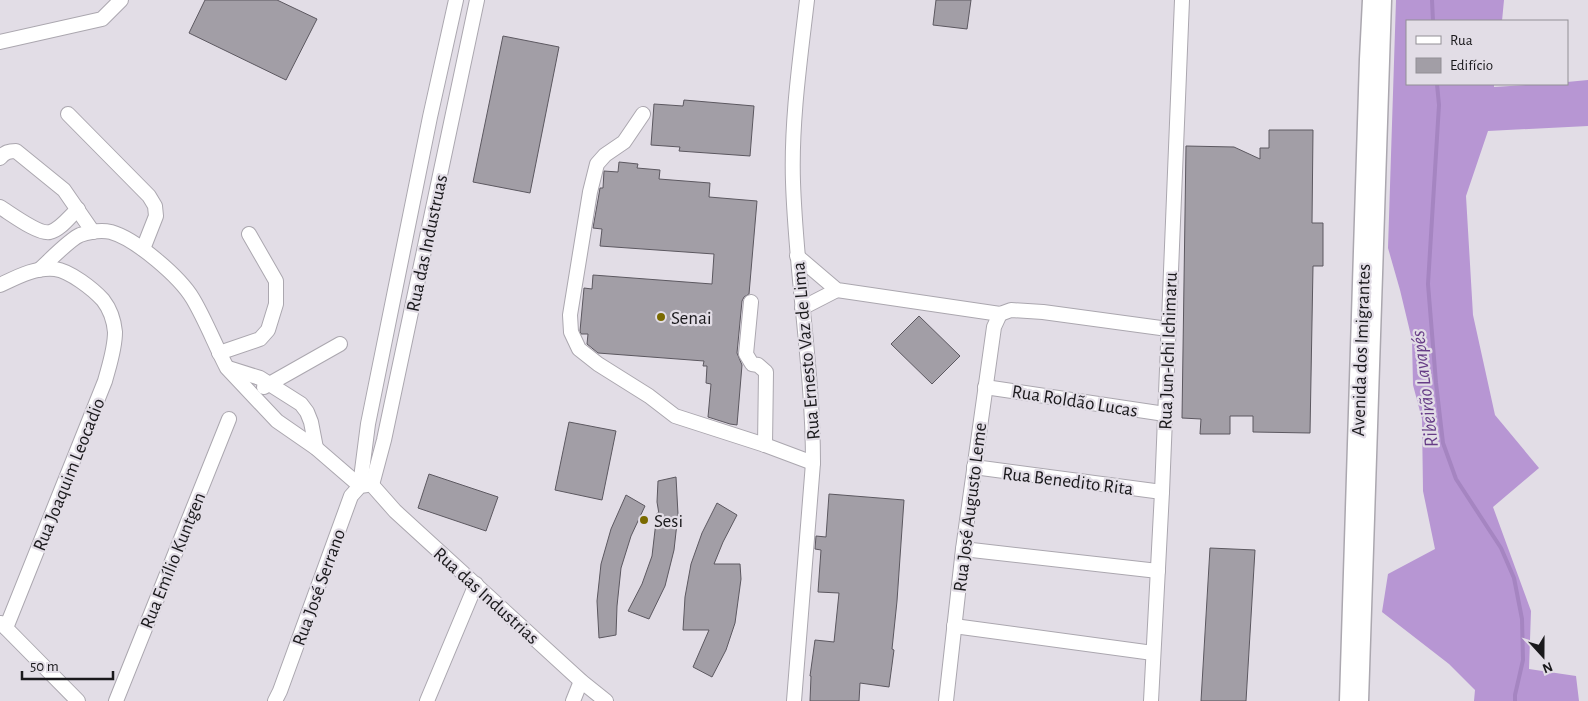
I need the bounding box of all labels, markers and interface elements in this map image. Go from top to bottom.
legend [1406,20,1568,85]
text: Rua [1450,33,1473,48]
text: Edifício [1450,58,1493,73]
street label: Rua das Industruas [404,173,451,314]
street label: Rua Ernesto Vaz de Lima [789,261,824,441]
street label: Avenida dos Imigrantes [1349,264,1374,437]
street label: Rua Jun-Ichi Ichimaru [1156,272,1181,430]
place label: Senai [671,309,712,328]
marker: Senai [655,311,667,323]
water label: Ribeirão Lavapés [1408,329,1442,448]
street label: Rua Roldão Lucas [1010,382,1139,421]
street label: Rua Joaquim Leocadio [30,395,109,554]
street label: Rua José Augusto Leme [951,421,990,593]
street label: Rua Benedito Rita [1001,464,1135,499]
street label: Rua Emílio Kuntgen [137,490,209,631]
place label: Sesi [654,512,683,531]
marker: Sesi [638,514,650,526]
street label: Rua José Serrano [290,527,349,648]
street label: Rua das Industrias [430,544,542,648]
north arrow [1518,631,1568,681]
scale bar [22,648,114,680]
text: 50 m [30,659,59,674]
text: N [1540,659,1554,675]

